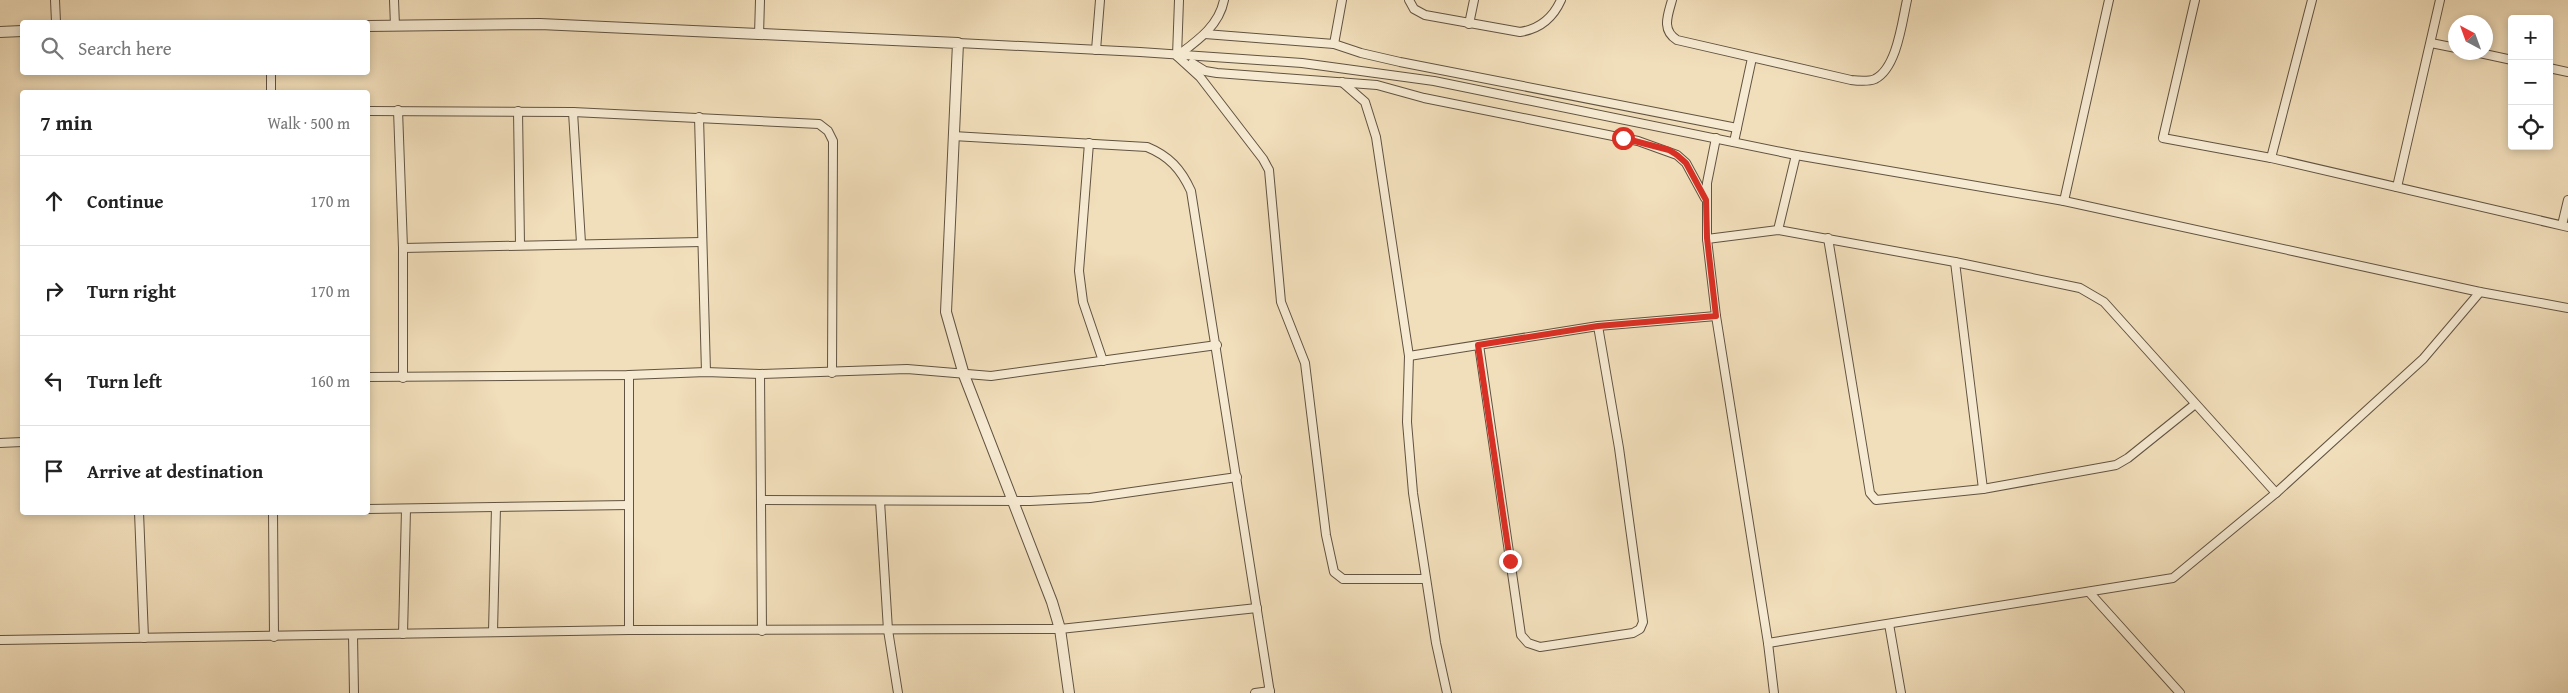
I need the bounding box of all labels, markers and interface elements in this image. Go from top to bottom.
north arrow [2448,15,2493,60]
map controls [2508,15,2553,150]
button: + [2508,15,2553,60]
search box [20,20,370,75]
icon: search [38,34,66,62]
text: Search here [78,34,172,62]
button: − [2508,60,2553,105]
button: locate [2508,105,2553,150]
text: 7 min [40,107,92,138]
text: Walk · 500 m [267,111,350,135]
route start [1612,127,1635,150]
icon: ahead [40,187,68,215]
text: Continue [87,187,164,215]
text: 170 m [310,189,350,213]
icon: right [40,277,68,305]
text: Turn right [87,277,176,305]
text: 170 m [310,279,350,303]
icon: left [40,367,68,395]
text: Turn left [87,367,162,395]
text: 160 m [310,369,350,393]
icon: arrive [40,457,68,485]
text: Arrive at destination [87,457,263,485]
route end [1499,550,1522,573]

